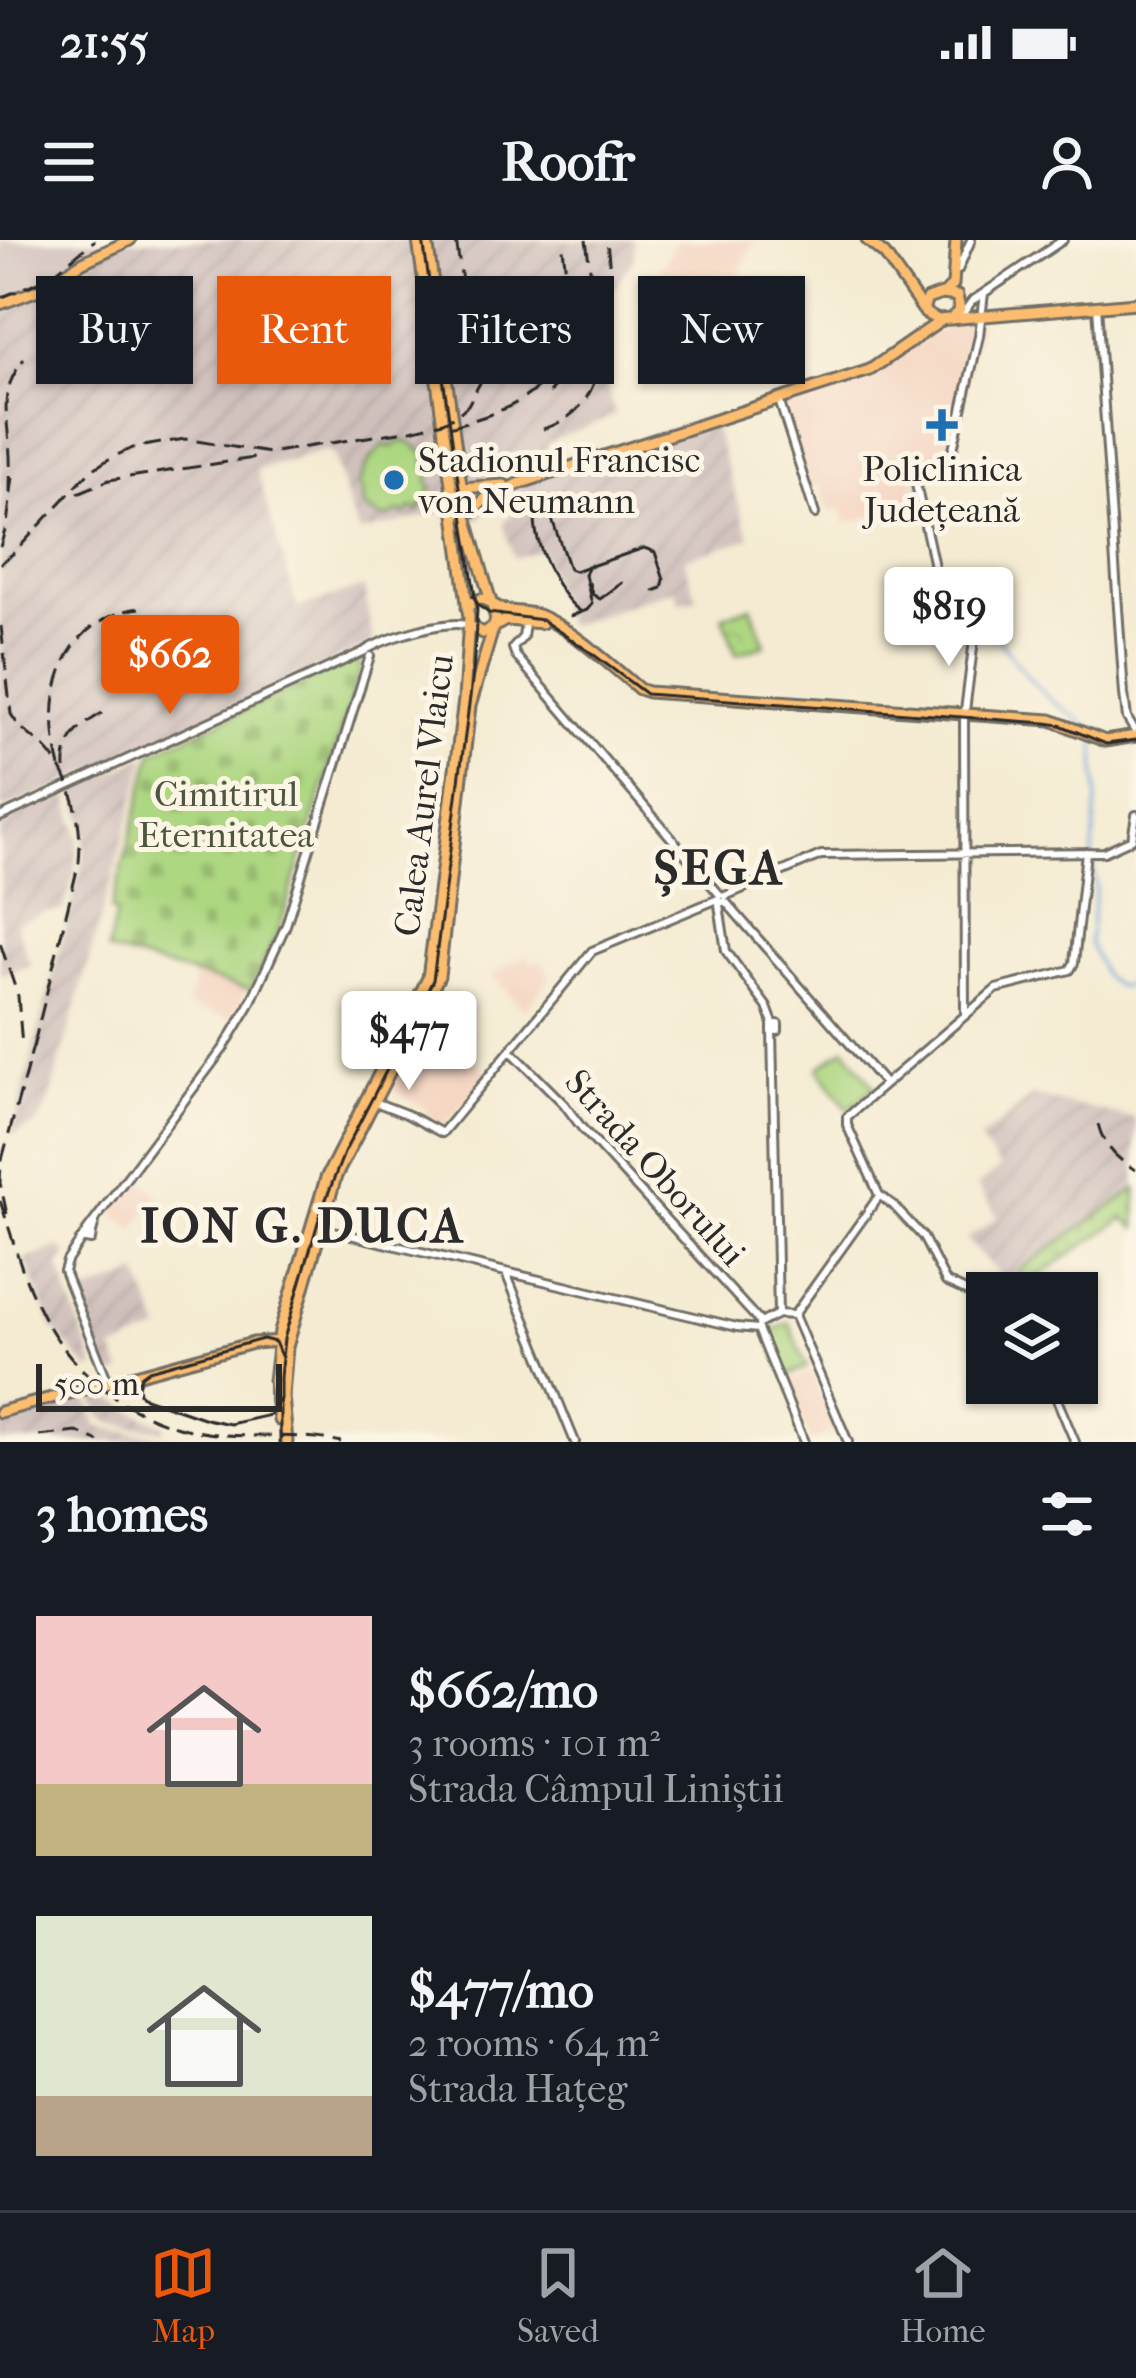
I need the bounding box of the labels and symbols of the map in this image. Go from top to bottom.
marker: Policlinica Județeană [926,409,958,441]
place label: Stadionul Francisc von Neumann [418,439,700,522]
place label: Policlinica Județeană [861,448,1022,531]
marker: Stadionul Francisc von Neumann [381,467,407,493]
pin: $819 [878,567,1020,669]
pin: $662 [99,615,241,717]
street label: Calea Aurel Vlaicu [386,652,462,939]
park label: Cimitirul Eternitatea [138,773,314,856]
district label: ȘEGA [653,840,785,897]
pin: $477 [338,991,480,1093]
street label: Strada Oborului [556,1061,754,1275]
district label: ION G. DUCA [140,1198,466,1254]
scale bar [36,1358,282,1411]

